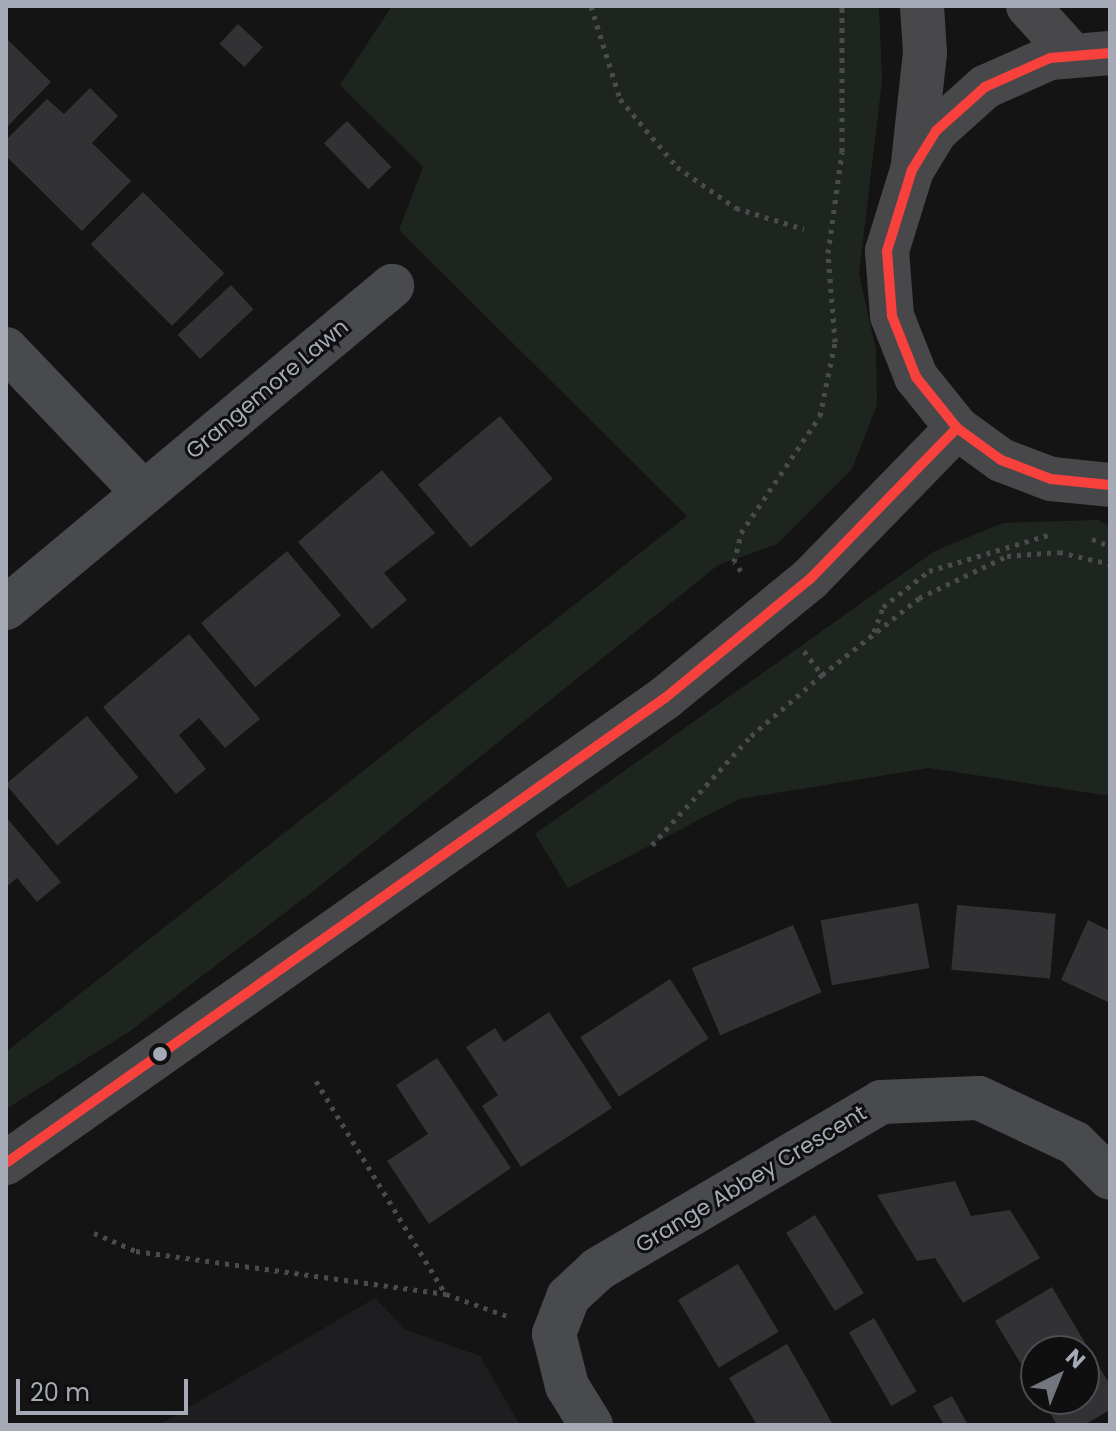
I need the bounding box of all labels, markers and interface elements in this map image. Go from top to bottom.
street label: Grangemore Lawn [180,313,354,465]
unlabelled marker [152,1046,168,1062]
street label: Grange Abbey Crescent [631,1100,871,1258]
north arrow [1020,1335,1100,1415]
text: N [1059,1342,1092,1376]
scale bar [20,1363,192,1413]
text: 20 m [30,1376,90,1409]

